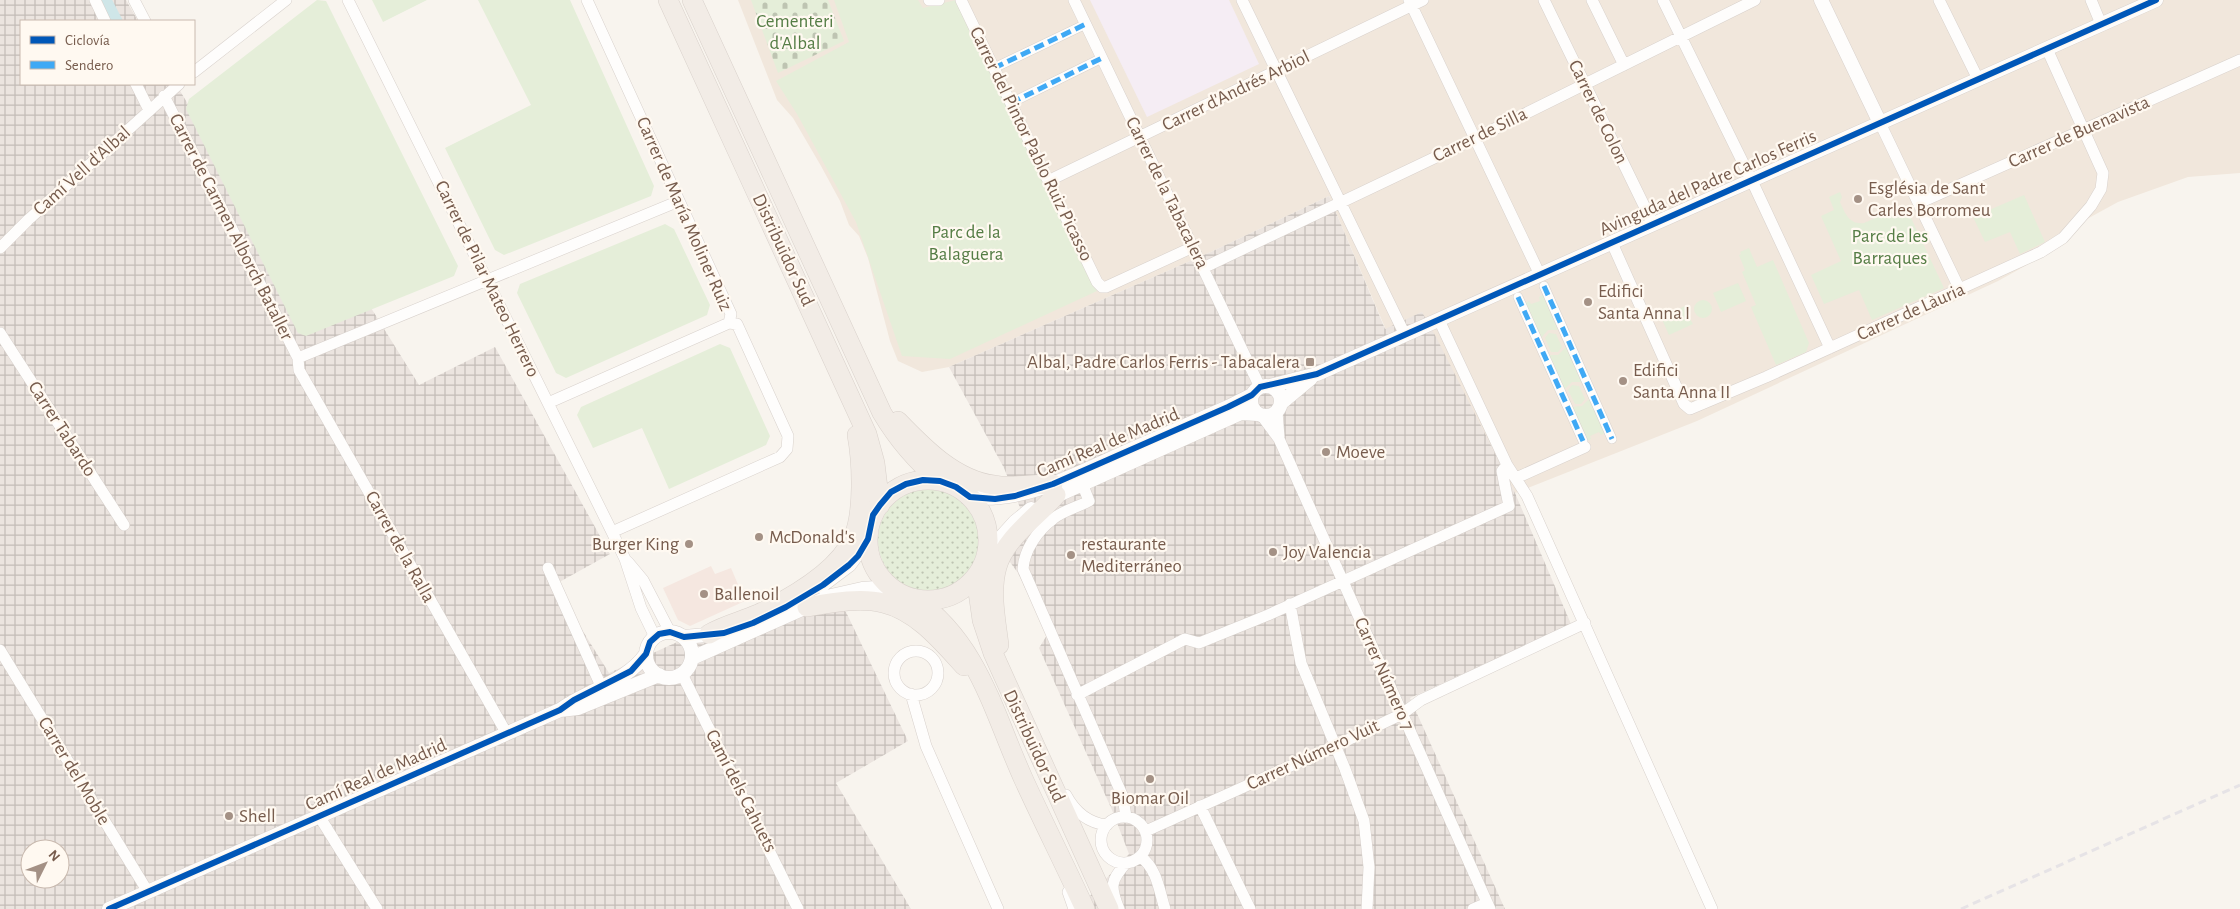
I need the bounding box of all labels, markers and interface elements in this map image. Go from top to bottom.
park label: Cementeri d'Albal [756,12,834,53]
legend [20,20,195,85]
street label: Carrer del Pintor Pablo Ruiz Picasso [966,24,1096,264]
text: Ciclovía [65,33,110,48]
street label: Carrer d'Andrés Arbiol [1159,47,1313,135]
street label: Carrer de Colon [1565,57,1631,167]
text: Sendero [65,58,113,73]
street label: Carrer de Buenavista [2006,92,2152,172]
street label: Carrer de Silla [1430,104,1530,166]
street label: Carrer de Carmen Alborch Bataller [166,111,296,343]
street label: Carrer de María Moliner Ruiz [633,114,735,314]
street label: Carrer de la Tabacalera [1122,114,1212,272]
street label: Camí Vell d'Albal [30,123,134,219]
street label: Avinguda del Padre Carlos Ferris [1597,126,1819,240]
street label: Carrer de Pilar Mateo Herrero [431,178,543,380]
place label: Església de Sant Carles Borromeu [1868,179,1991,220]
street label: Distribuïdor Sud [749,191,817,309]
marker: Església de Sant Carles Borromeu [1852,193,1864,205]
park label: Parc de la Balaguera [929,223,1004,264]
park label: Parc de les Barraques [1852,227,1928,268]
street label: Carrer de Làuria [1854,280,1968,344]
place label: Edifici Santa Anna I [1598,282,1690,323]
marker: Edifici Santa Anna I [1582,296,1594,308]
place label: Albal, Padre Carlos Ferris - Tabacalera [1027,353,1300,372]
marker: Albal, Padre Carlos Ferris - Tabacalera [1304,356,1316,368]
place label: Edifici Santa Anna II [1633,361,1730,402]
marker: Edifici Santa Anna II [1617,375,1629,387]
street label: Carrer Tabardo [24,378,100,480]
street label: Camí Real de Madrid [1034,404,1182,482]
place label: Moeve [1336,443,1385,462]
marker: Moeve [1320,446,1332,458]
street label: Carrer de la Ralla [362,488,439,606]
place label: McDonald's [769,528,855,547]
marker: McDonald's [753,531,765,543]
place label: Burger King [592,535,680,554]
place label: restaurante Mediterráneo [1081,535,1182,576]
marker: Burger King [683,538,695,550]
place label: Joy Valencia [1283,543,1371,562]
marker: Joy Valencia [1267,546,1279,558]
marker: restaurante Mediterráneo [1065,549,1077,561]
place label: Ballenoil [714,585,780,604]
marker: Ballenoil [698,588,710,600]
street label: Carrer Número 7 [1351,615,1417,733]
street label: Distribuïdor Sud [1000,687,1068,805]
street label: Carrer del Moble [34,714,114,828]
street label: Carrer Número Vuit [1244,716,1382,794]
street label: Camí dels Cahuets [702,727,780,855]
street label: Camí Real de Madrid [303,735,450,815]
marker: Biomar Oil [1144,773,1156,785]
place label: Biomar Oil [1111,789,1189,808]
place label: Shell [239,807,276,826]
marker: Shell [223,810,235,822]
north arrow [20,839,70,889]
text: N [45,848,62,864]

